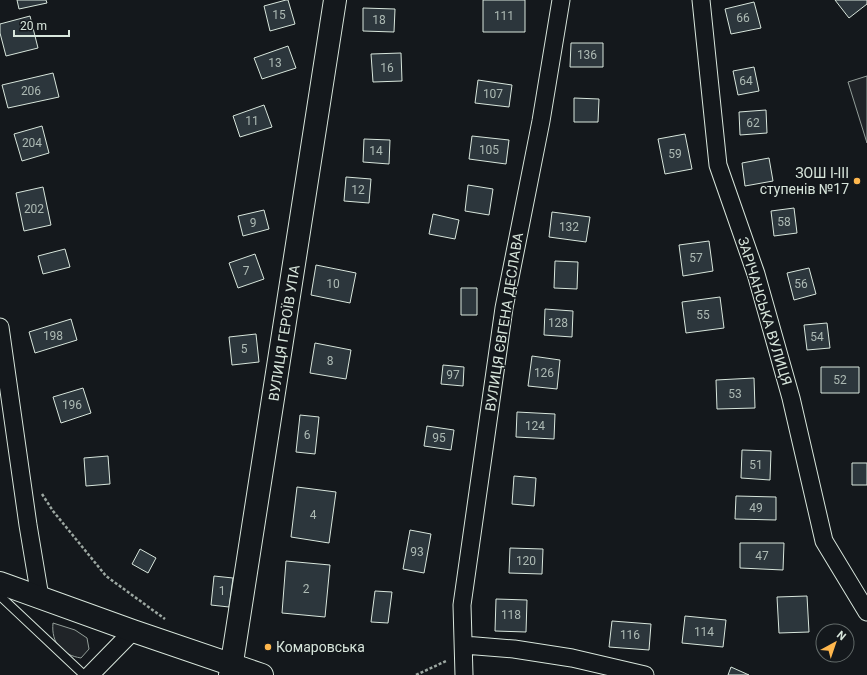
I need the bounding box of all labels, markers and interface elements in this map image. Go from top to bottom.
house number: 15 [272,8,286,22]
house number: 111 [494,9,514,23]
house number: 66 [736,11,750,25]
scale bar [14,12,69,38]
house number: 18 [372,13,386,27]
text: 20 m [20,19,47,33]
house number: 136 [577,48,597,62]
house number: 13 [268,56,282,70]
house number: 16 [380,61,394,75]
house number: 64 [739,74,753,88]
house number: 206 [21,84,41,98]
house number: 107 [483,87,503,101]
house number: 11 [245,114,259,128]
house number: 62 [746,116,760,130]
house number: 204 [22,136,42,150]
house number: 105 [479,143,499,157]
house number: 14 [369,144,383,158]
house number: 59 [668,147,682,161]
place label: ЗОШ І-ІІІ ступенів №17 [760,165,849,197]
marker: ЗОШ І-ІІІ ступенів №17 [852,176,862,186]
house number: 12 [351,183,365,197]
house number: 202 [24,202,44,216]
house number: 58 [777,215,791,229]
house number: 9 [250,216,256,230]
house number: 132 [559,220,579,234]
street label: ВУЛИЦЯ ЄВГЕНА ДЕСЛАВА [482,231,526,413]
street label: ЗАРІЧАНСЬКА ВУЛИЦЯ [735,235,795,387]
house number: 57 [689,251,703,265]
house number: 7 [243,264,250,278]
street label: ВУЛИЦЯ ГЕРОЇВ УПА [265,264,303,402]
house number: 10 [326,277,340,291]
house number: 56 [794,277,808,291]
house number: 55 [696,308,710,322]
house number: 128 [548,316,568,330]
house number: 198 [43,329,63,343]
house number: 54 [810,330,824,344]
house number: 5 [241,342,248,356]
house number: 8 [327,354,334,368]
house number: 126 [534,366,554,380]
house number: 97 [446,368,460,382]
house number: 52 [833,373,847,387]
house number: 53 [728,387,742,401]
house number: 196 [62,398,82,412]
house number: 124 [525,419,545,433]
house number: 6 [304,428,311,442]
house number: 95 [432,431,446,445]
house number: 51 [749,458,763,472]
house number: 49 [749,501,763,515]
house number: 4 [310,508,317,522]
house number: 93 [410,545,424,559]
house number: 47 [755,549,769,563]
house number: 120 [516,554,536,568]
house number: 2 [303,582,310,596]
house number: 1 [219,584,225,598]
house number: 118 [501,608,521,622]
north arrow [815,623,855,663]
house number: 114 [694,625,714,639]
house number: 116 [620,628,640,642]
text: N [834,628,848,643]
place label: Комаровська [276,639,365,655]
marker: Комаровська [263,642,273,652]

